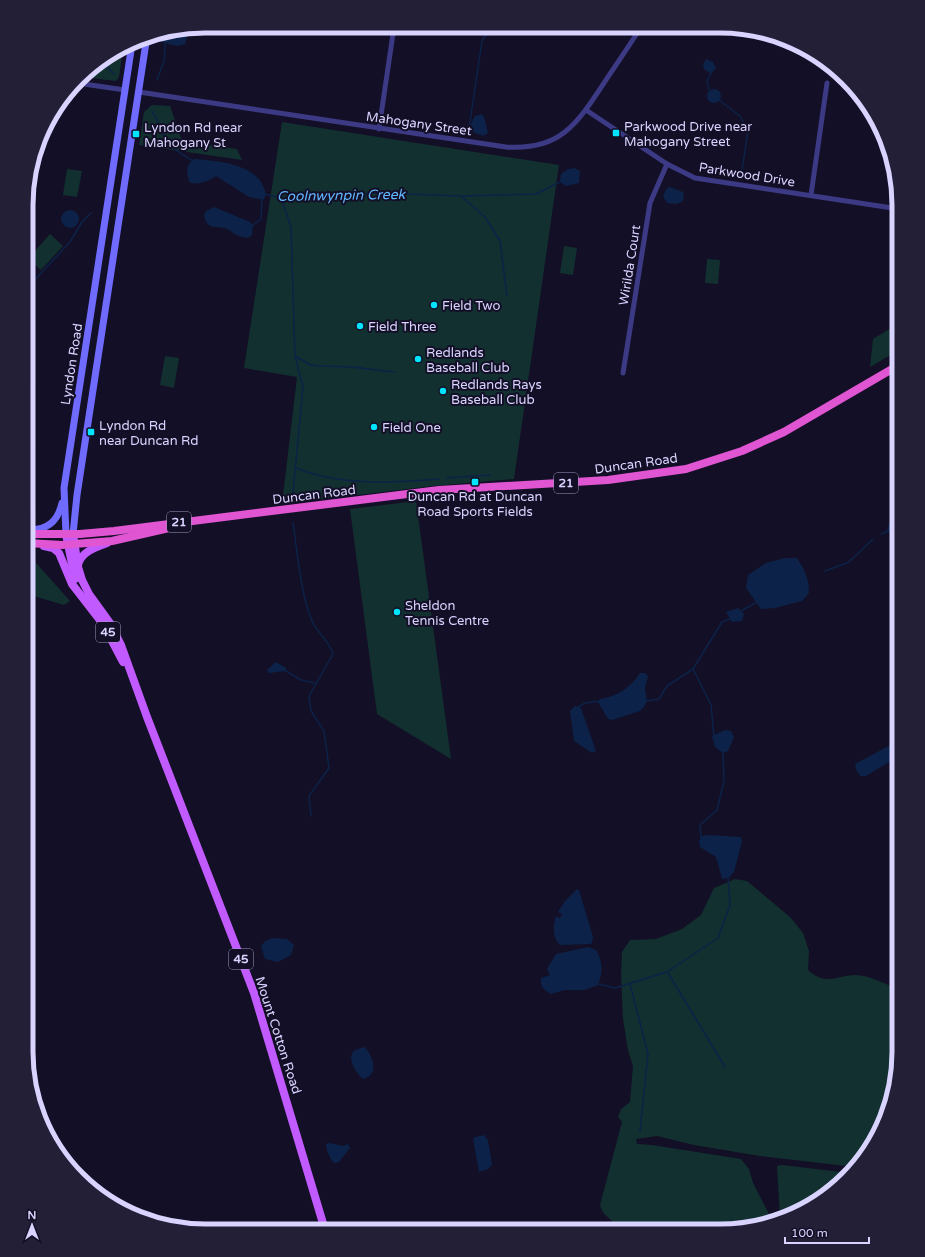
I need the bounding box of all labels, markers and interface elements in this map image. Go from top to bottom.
street label: Mahogany Street [365,109,473,139]
place label: Parkwood Drive near Mahogany Street [624,119,752,150]
place label: Lyndon Rd near Mahogany St [144,120,242,151]
marker: Parkwood Drive near Mahogany Street [611,128,621,138]
marker: Lyndon Rd near Mahogany St [131,129,141,139]
street label: Parkwood Drive [697,159,796,191]
water label: Coolnwynpin Creek [277,186,407,205]
street label: Wirilda Court [616,224,644,307]
place label: Field Two [442,298,500,314]
marker: Field Two [429,300,439,310]
place label: Field Three [368,319,436,335]
marker: Field Three [355,321,365,331]
street label: Lyndon Road [58,322,86,406]
place label: Redlands Baseball Club [426,345,510,376]
marker: Redlands Baseball Club [413,354,423,364]
place label: Redlands Rays Baseball Club [451,377,542,408]
marker: Redlands Rays Baseball Club [438,386,448,396]
place label: Lyndon Rd near Duncan Rd [99,418,198,449]
place label: Field One [382,420,441,436]
marker: Field One [369,422,379,432]
marker: Lyndon Rd near Duncan Rd [86,427,96,437]
street label: Duncan Road [594,450,679,478]
road number: 21 [554,473,578,493]
marker: Duncan Rd at Duncan Road Sports Fields [470,477,480,487]
street label: Duncan Road [272,482,357,508]
place label: Duncan Rd at Duncan Road Sports Fields [407,489,543,520]
road number: 21 [167,512,191,532]
place label: Sheldon Tennis Centre [405,598,489,629]
marker: Sheldon Tennis Centre [392,607,402,617]
road number: 45 [96,622,120,642]
road number: 45 [229,949,253,969]
street label: Mount Cotton Road [251,974,305,1096]
north arrow [12,1205,52,1245]
text: N [28,1209,36,1222]
scale bar [785,1219,869,1245]
text: 100 m [791,1226,828,1240]

